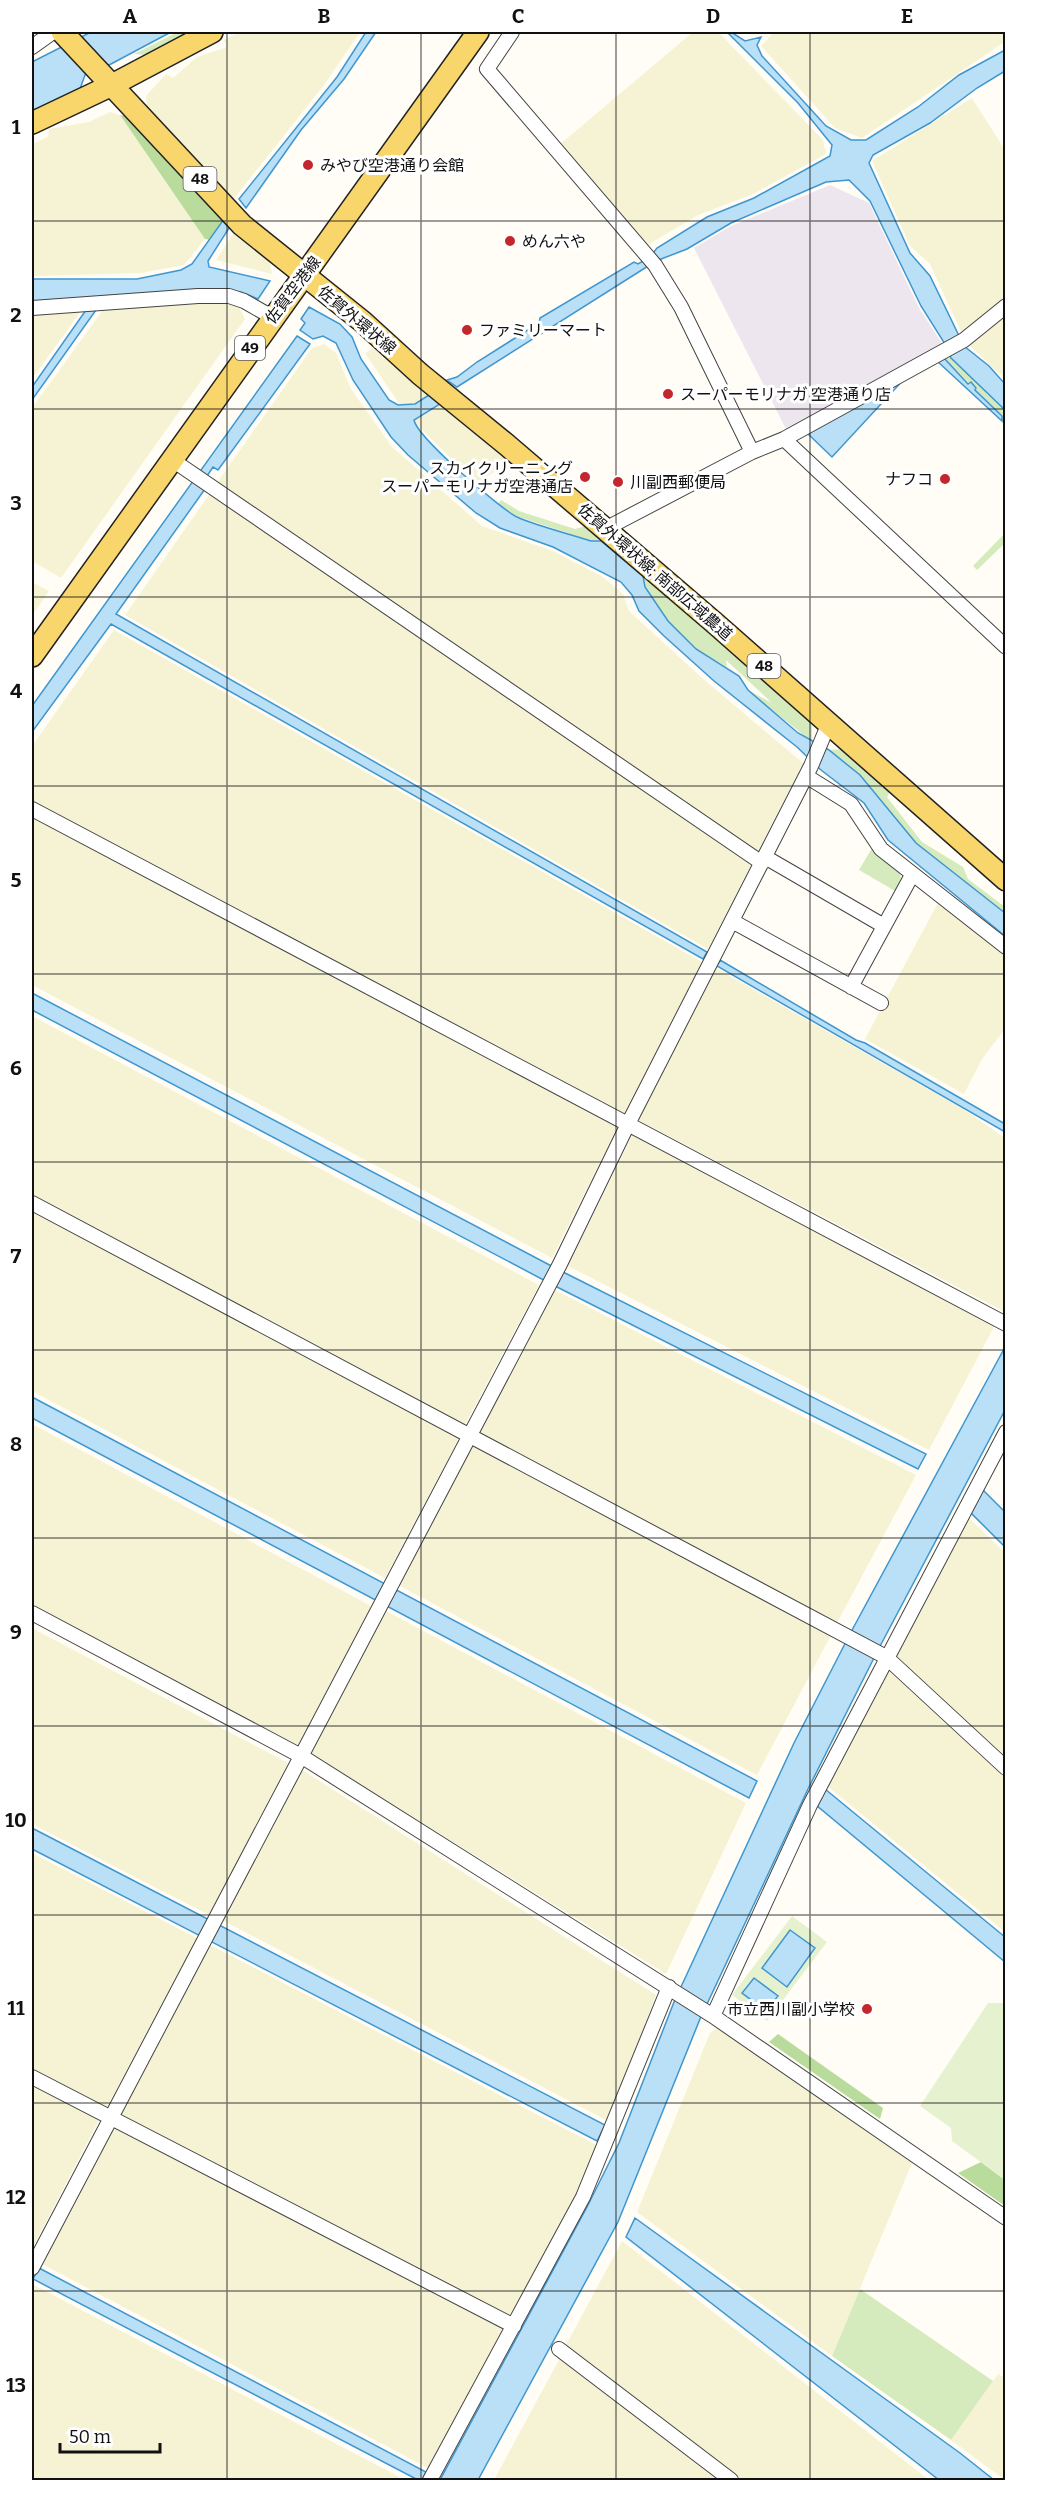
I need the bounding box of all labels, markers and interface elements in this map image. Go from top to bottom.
text: A [123,4,138,28]
text: B [318,4,331,28]
text: C [512,4,524,28]
text: D [706,4,720,28]
text: E [901,4,913,28]
text: 1 [12,115,21,139]
place label: みやび空港通り会館 [320,156,464,175]
marker: みやび空港通り会館 [301,158,315,172]
road number: 48 [184,167,216,191]
place label: めん六や [522,232,586,251]
marker: めん六や [503,234,517,248]
street label: 佐賀空港線 [261,252,325,328]
street label: 佐賀外環状線 [314,282,400,358]
text: 2 [10,303,22,327]
place label: ファミリーマート [479,321,607,340]
marker: ファミリーマート [460,323,474,337]
road number: 49 [235,336,265,360]
place label: スーパーモリナガ 空港通り店 [680,385,891,404]
marker: スーパーモリナガ 空港通り店 [661,387,675,401]
place label: スカイクリーニング スーパーモリナガ空港通店 [381,459,573,496]
marker: スカイクリーニング スーパーモリナガ空港通店 [578,470,592,484]
place label: ナフコ [885,470,933,489]
marker: ナフコ [938,472,952,486]
place label: 川副西郵便局 [630,473,726,492]
marker: 川副西郵便局 [611,475,625,489]
text: 3 [10,491,22,515]
street label: 佐賀外環状線; 南部広域農道 [574,500,736,644]
road number: 48 [748,654,780,678]
text: 4 [10,679,22,703]
text: 5 [11,868,22,892]
text: 6 [10,1056,22,1080]
text: 7 [11,1244,22,1268]
text: 8 [10,1432,22,1456]
text: 9 [10,1620,22,1644]
text: 10 [5,1808,27,1832]
text: 11 [7,1996,25,2020]
place label: 市立西川副小学校 [727,2000,855,2019]
marker: 市立西川副小学校 [860,2002,874,2016]
text: 12 [6,2185,26,2209]
text: 13 [6,2373,26,2397]
scale bar [60,2416,160,2454]
text: 50 m [69,2426,111,2448]

